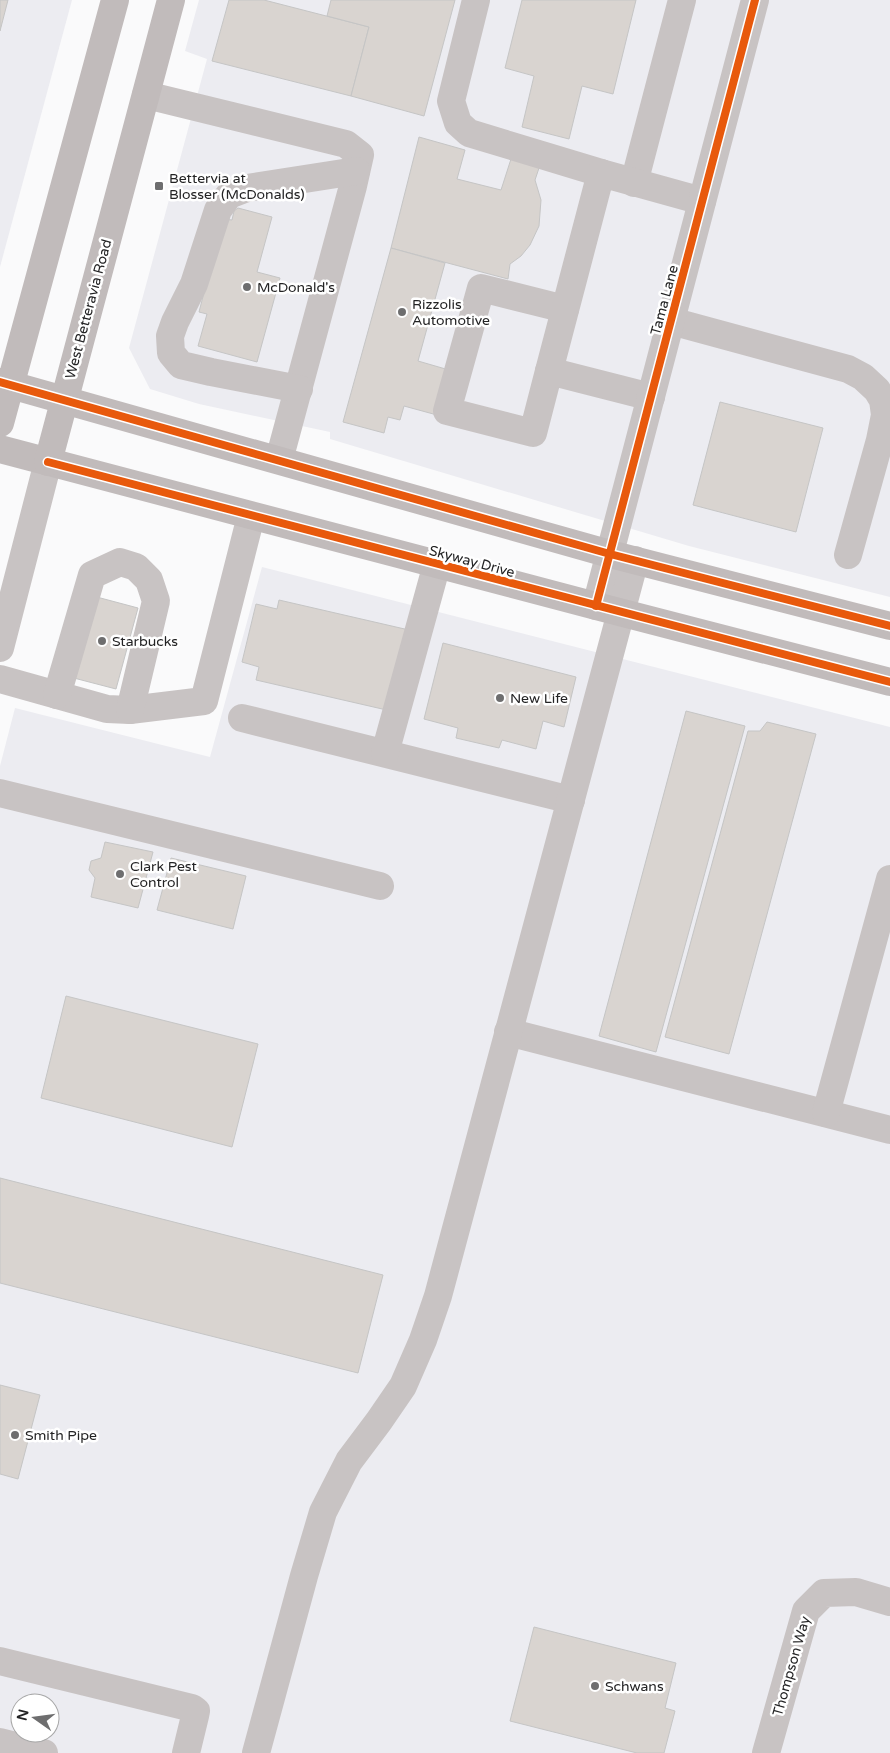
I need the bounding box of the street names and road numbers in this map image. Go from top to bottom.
street label: West Betteravia Road [62,237,115,381]
street label: Tama Lane [647,263,682,337]
street label: Skyway Drive [427,542,517,581]
street label: Thompson Way [769,1614,814,1718]

